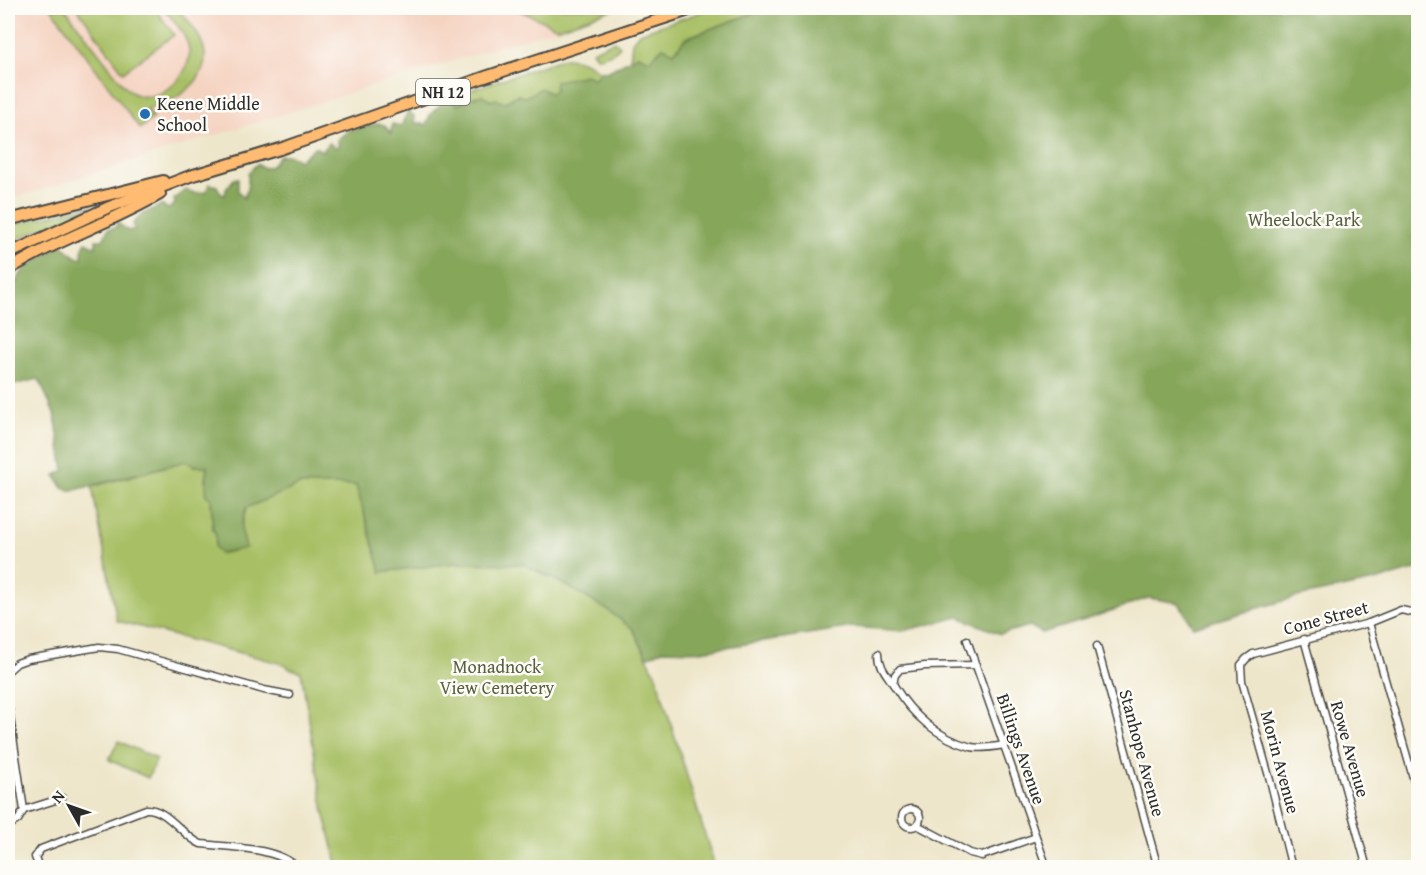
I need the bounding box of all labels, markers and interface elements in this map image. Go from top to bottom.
road number: NH 12 [416,79,470,105]
place label: Keene Middle School [157,90,260,138]
marker: Keene Middle School [138,107,152,121]
park label: Wheelock Park [1248,206,1361,233]
street label: Cone Street [1280,593,1372,642]
park label: Monadnock View Cemetery [440,653,554,701]
street label: Stanhope Avenue [1113,686,1172,819]
street label: Billings Avenue [990,690,1053,808]
street label: Rowe Avenue [1324,697,1377,800]
street label: Morin Avenue [1254,707,1307,816]
north arrow [39,776,99,836]
text: N [45,784,70,808]

